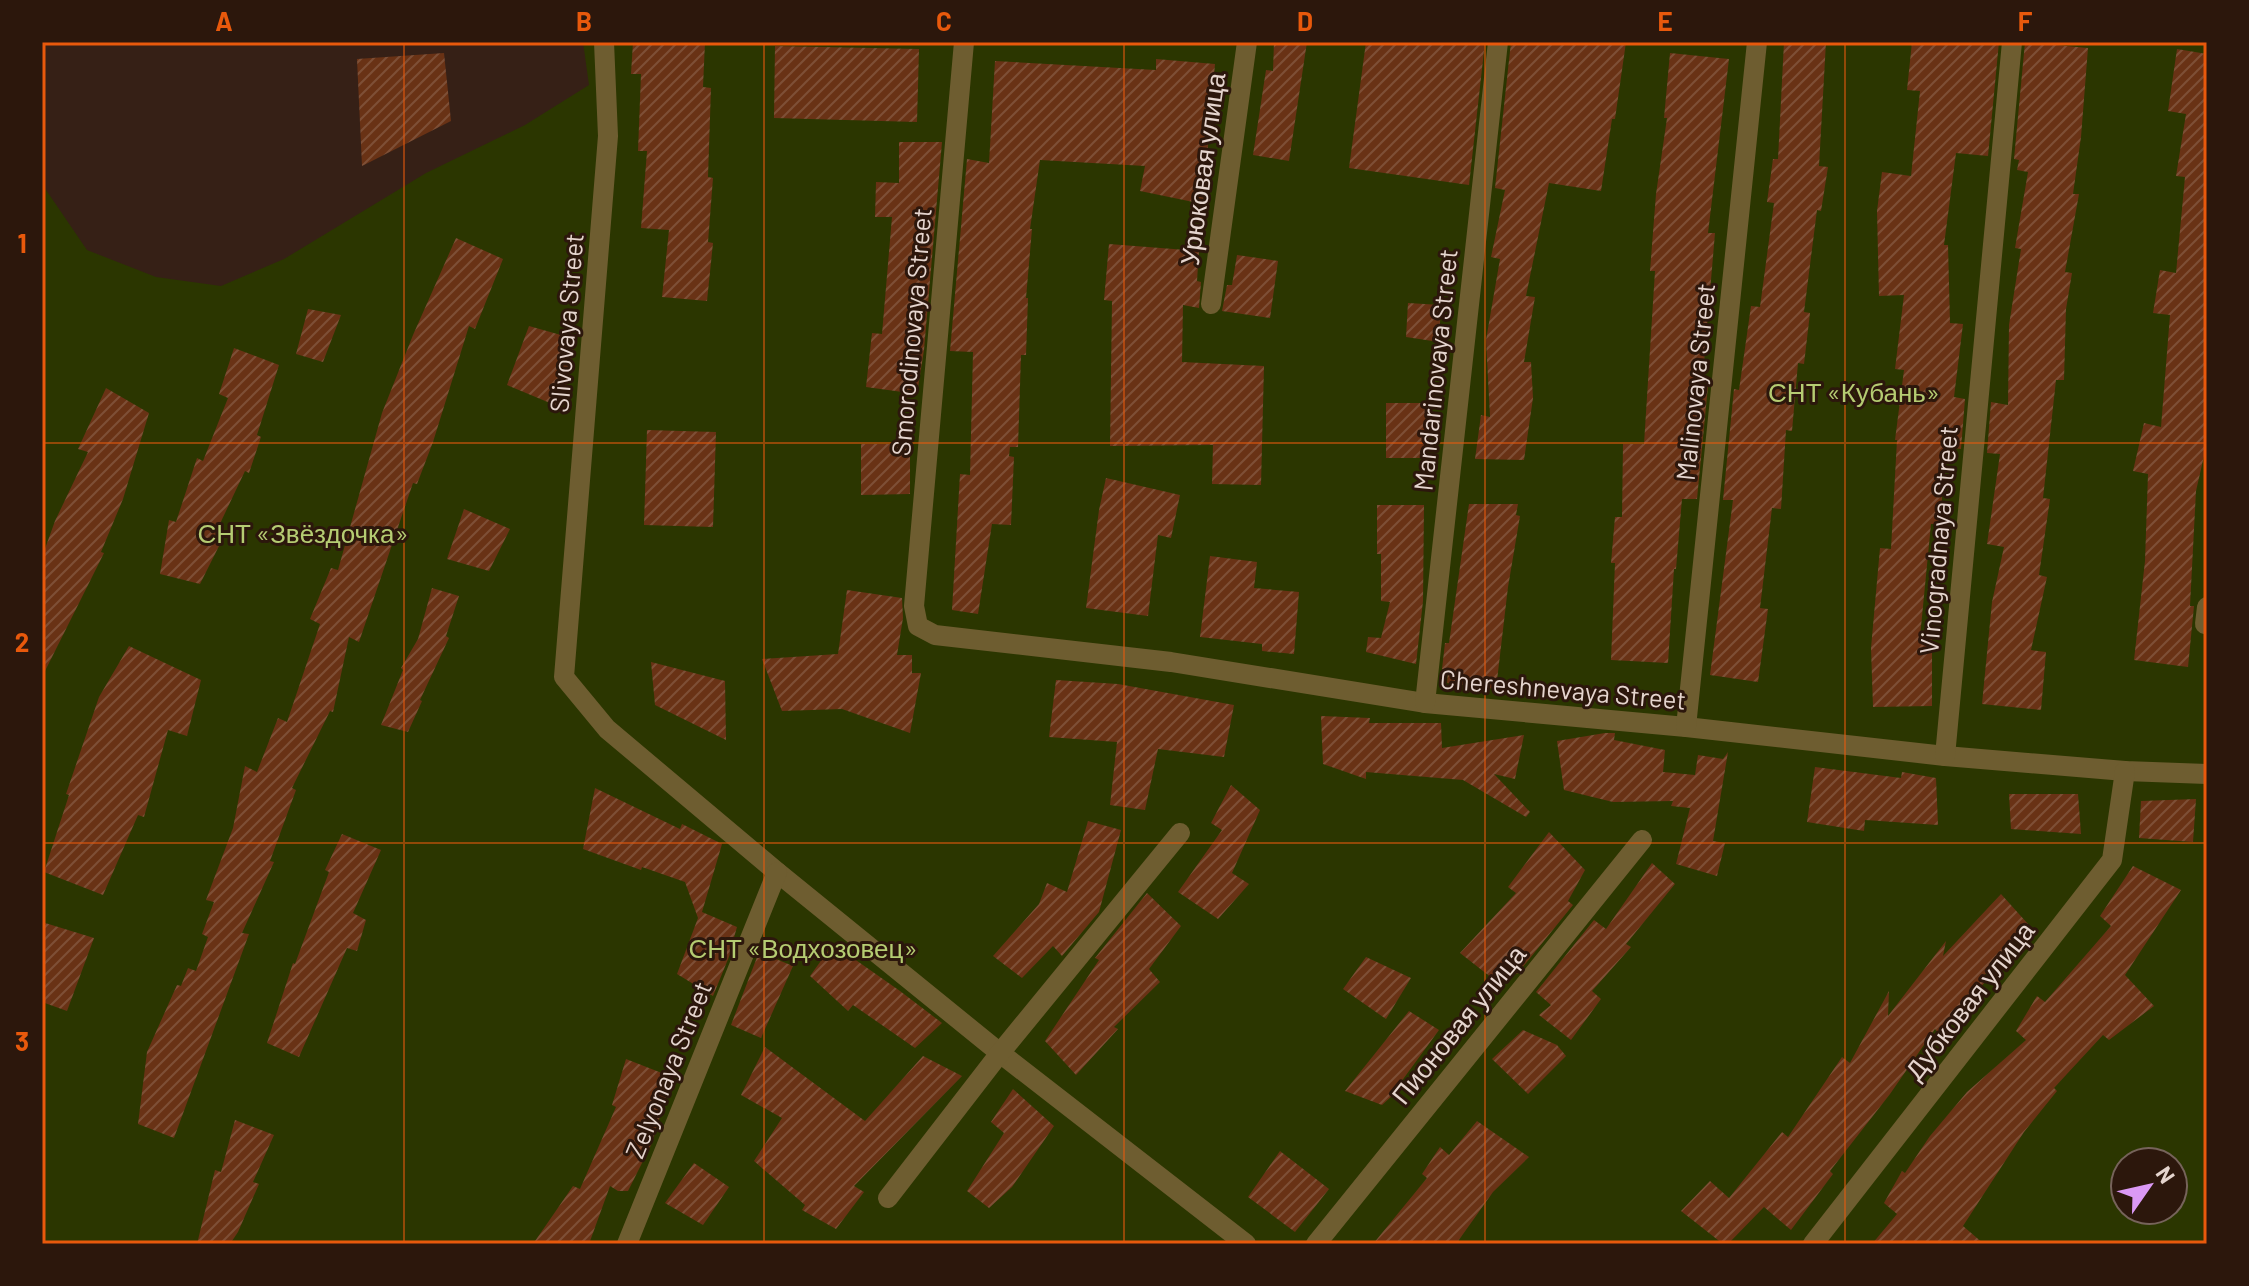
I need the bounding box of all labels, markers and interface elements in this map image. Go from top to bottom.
text: A [215,5,233,36]
text: B [576,5,592,36]
text: C [936,5,952,36]
text: D [1297,5,1313,36]
text: E [1657,5,1673,36]
text: F [2018,5,2033,36]
street label: Урюковая улица [1173,70,1230,267]
street label: Smorodinovaya Street [884,207,937,457]
text: 1 [17,227,27,258]
street label: Slivovaya Street [542,232,589,414]
street label: Mandarinovaya Street [1406,247,1463,492]
street label: Malinovaya Street [1669,282,1720,482]
park label: СНТ «Кубань» [1768,376,1940,407]
street label: Vinogradnaya Street [1912,424,1963,655]
park label: СНТ «Звёздочка» [197,517,409,548]
text: 2 [15,626,29,657]
street label: Chereshnevaya Street [1439,662,1687,715]
street label: Дубковая улица [1898,915,2040,1085]
park label: СНТ «Водхозовец» [689,932,917,963]
street label: Пионовая улица [1384,938,1532,1110]
street label: Zelyonaya Street [618,976,717,1162]
text: 3 [15,1025,29,1056]
north arrow [2109,1146,2189,1226]
text: N [2152,1161,2181,1188]

